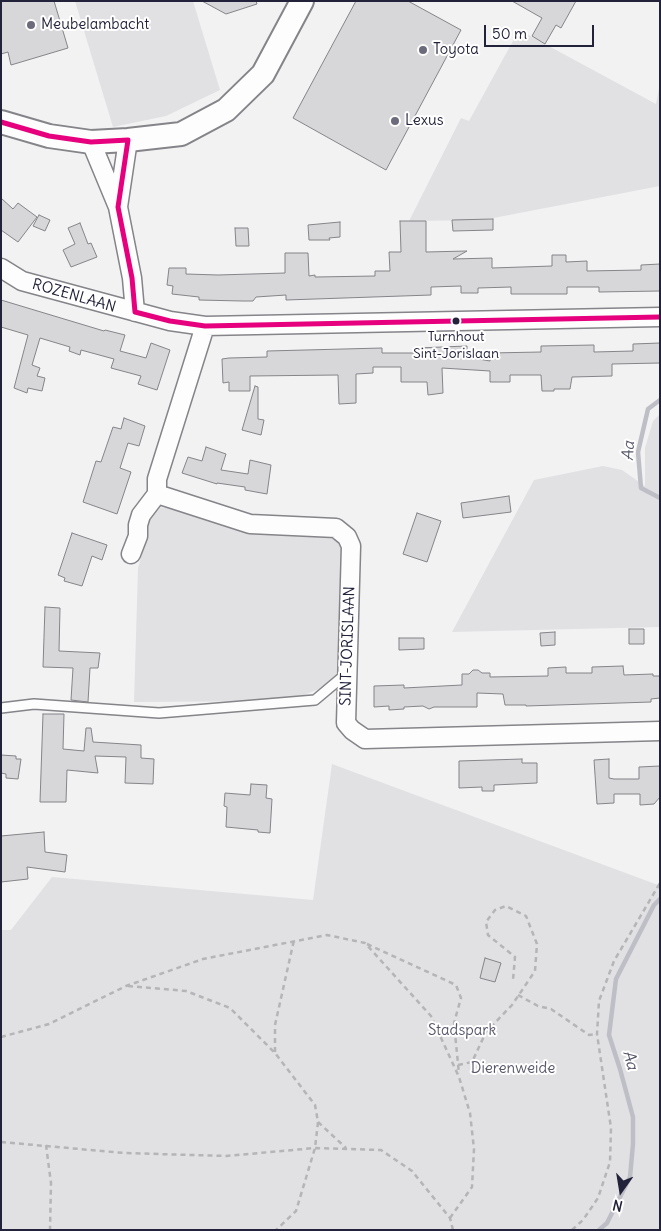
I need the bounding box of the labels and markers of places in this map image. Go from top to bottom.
place label: Meubelambacht [41,16,149,34]
marker: Meubelambacht [25,19,37,31]
place label: Toyota [433,41,479,59]
marker: Toyota [417,44,429,56]
place label: Lexus [405,112,444,130]
marker: Lexus [389,115,401,127]
marker: Turnhout Sint-Jorislaan [451,316,461,326]
place label: Turnhout Sint-Jorislaan [413,329,499,362]

